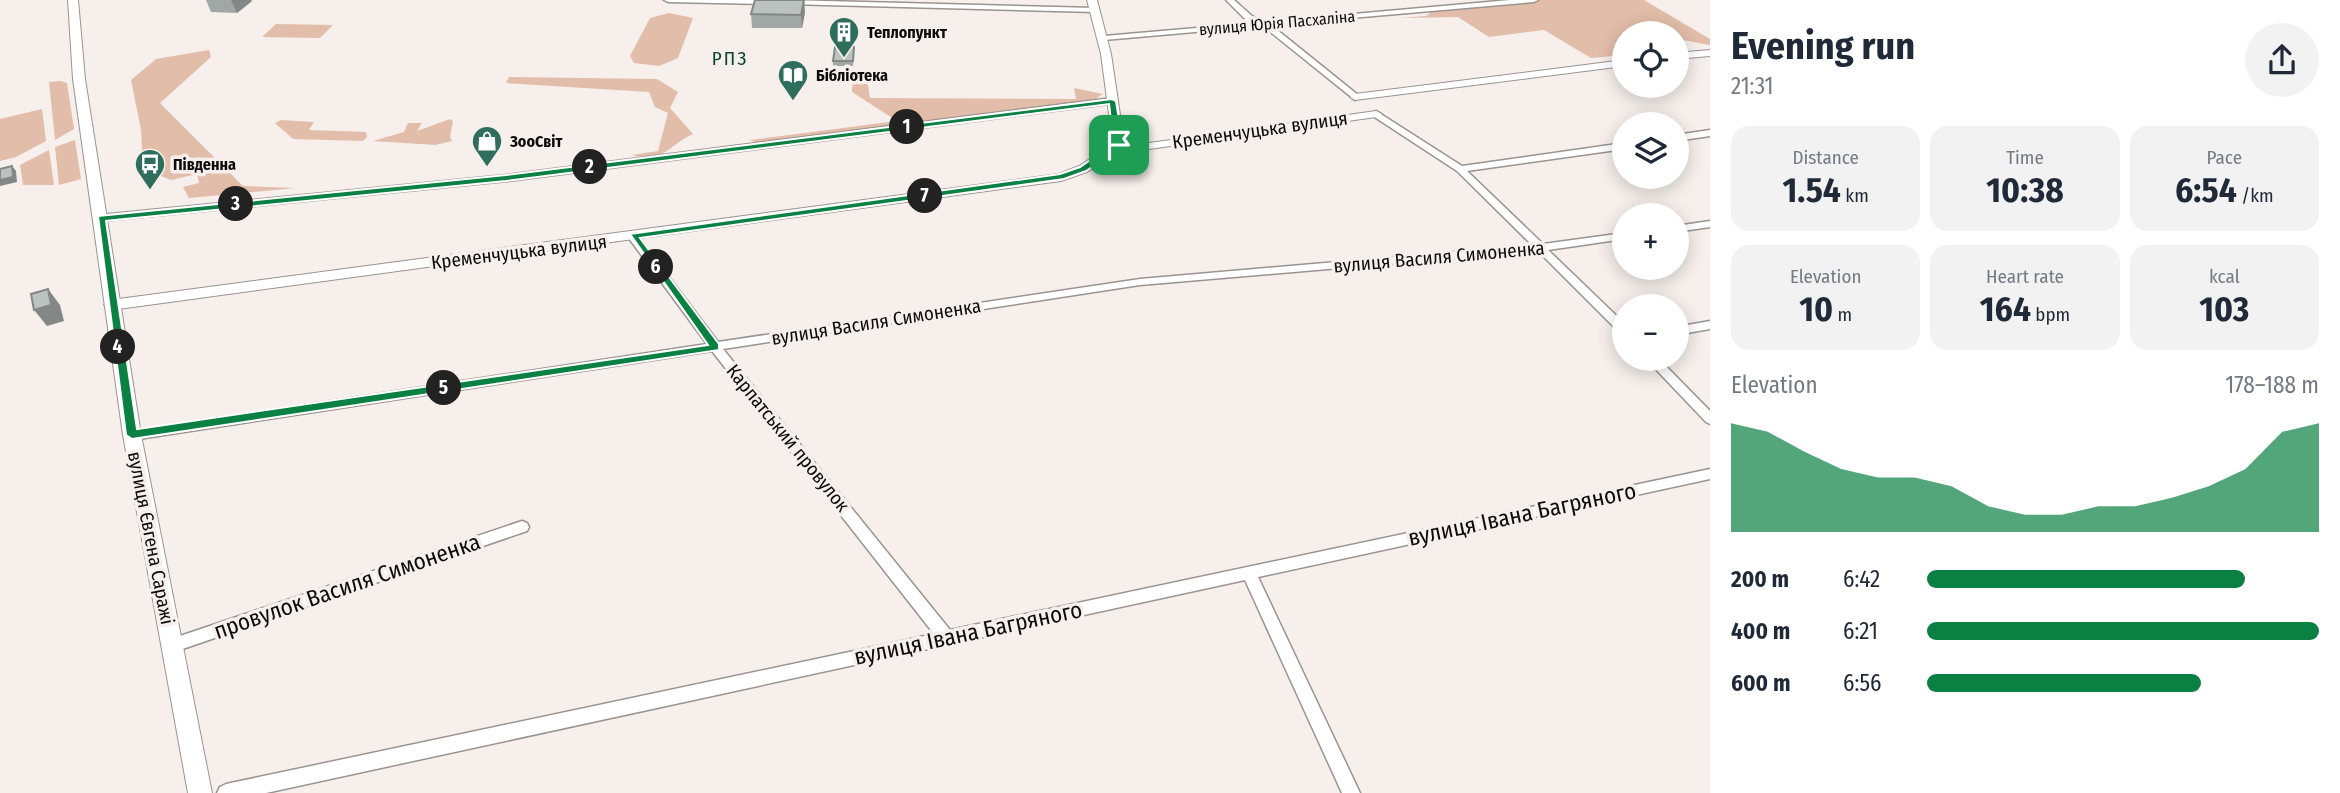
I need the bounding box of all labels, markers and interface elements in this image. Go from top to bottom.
street label: вулиця Юрія Пасхаліна [1198,7,1356,39]
building icon: Теплопункт [827,15,861,59]
map controls [1612,21,1689,371]
button: locate [1612,21,1689,98]
place label: Теплопункт [867,23,947,42]
text: Evening run [1731,23,1915,69]
button: share [2245,23,2319,97]
district label: РПЗ [712,47,748,70]
library icon: Бібліотека [776,58,810,102]
place label: Бібліотека [816,66,888,85]
text: 21:31 [1731,72,1773,100]
street label: Кременчуцька вулиця [1171,106,1349,154]
pin: 1 [890,110,925,144]
button: layers [1612,112,1689,189]
text: 1 [902,115,911,138]
pin [1089,115,1149,175]
shop icon: ЗооСвiт [470,124,504,168]
icon: arrive [1100,126,1138,164]
place label: ЗооСвiт [509,132,562,151]
text: Distance [1792,146,1859,169]
text: Time [2006,146,2044,169]
text: Pace [2207,146,2242,169]
bus stop icon: Південна [133,147,167,191]
pin: 2 [572,150,608,184]
place label: Південна [173,155,236,174]
text: 2 [585,155,594,178]
text: 1.54 [1783,169,1841,211]
text: 10:38 [1986,169,2064,211]
text: 6:54 [2175,169,2237,211]
pin: 7 [908,178,942,214]
text: 7 [920,184,929,207]
text: km [1841,184,1869,207]
text: /km [2237,184,2274,207]
pin: 3 [218,186,254,222]
text: 3 [231,192,240,215]
button: + [1612,203,1689,280]
street label: Кременчуцька вулиця [430,230,608,274]
street label: вулиця Василя Симоненка [1332,236,1546,278]
pin: 6 [638,250,674,284]
text: 6 [651,255,660,278]
text: Elevation [1790,265,1861,288]
text: Heart rate [1986,265,2064,288]
text: kcal [2209,265,2240,288]
text: 10 [1799,288,1833,330]
text: 164 [1980,288,2031,330]
text: 103 [2199,288,2249,330]
street label: вулиця Василя Симоненка [770,294,982,350]
button: − [1612,294,1689,371]
text: m [1833,303,1852,326]
text: bpm [2031,303,2070,326]
pin: 4 [100,330,136,364]
text: 4 [113,335,122,358]
street label: Карпатський провулок [722,360,855,516]
pin: 5 [426,370,462,406]
text: Elevation [1731,371,1818,399]
text: 178–188 m [2225,371,2319,399]
text: 5 [439,376,448,399]
street label: вулиця Євгена Саражі [123,450,179,626]
street label: вулиця Івана Багряного [1405,476,1639,552]
street label: провулок Василя Симоненка [210,527,484,645]
text: 200 m [1731,565,1789,593]
text: 6:42 [1843,565,1880,593]
street label: вулиця Івана Багряного [851,595,1085,671]
text: 400 m [1731,617,1790,645]
text: 6:21 [1843,617,1878,645]
text: 600 m [1731,669,1790,697]
text: 6:56 [1843,669,1881,697]

